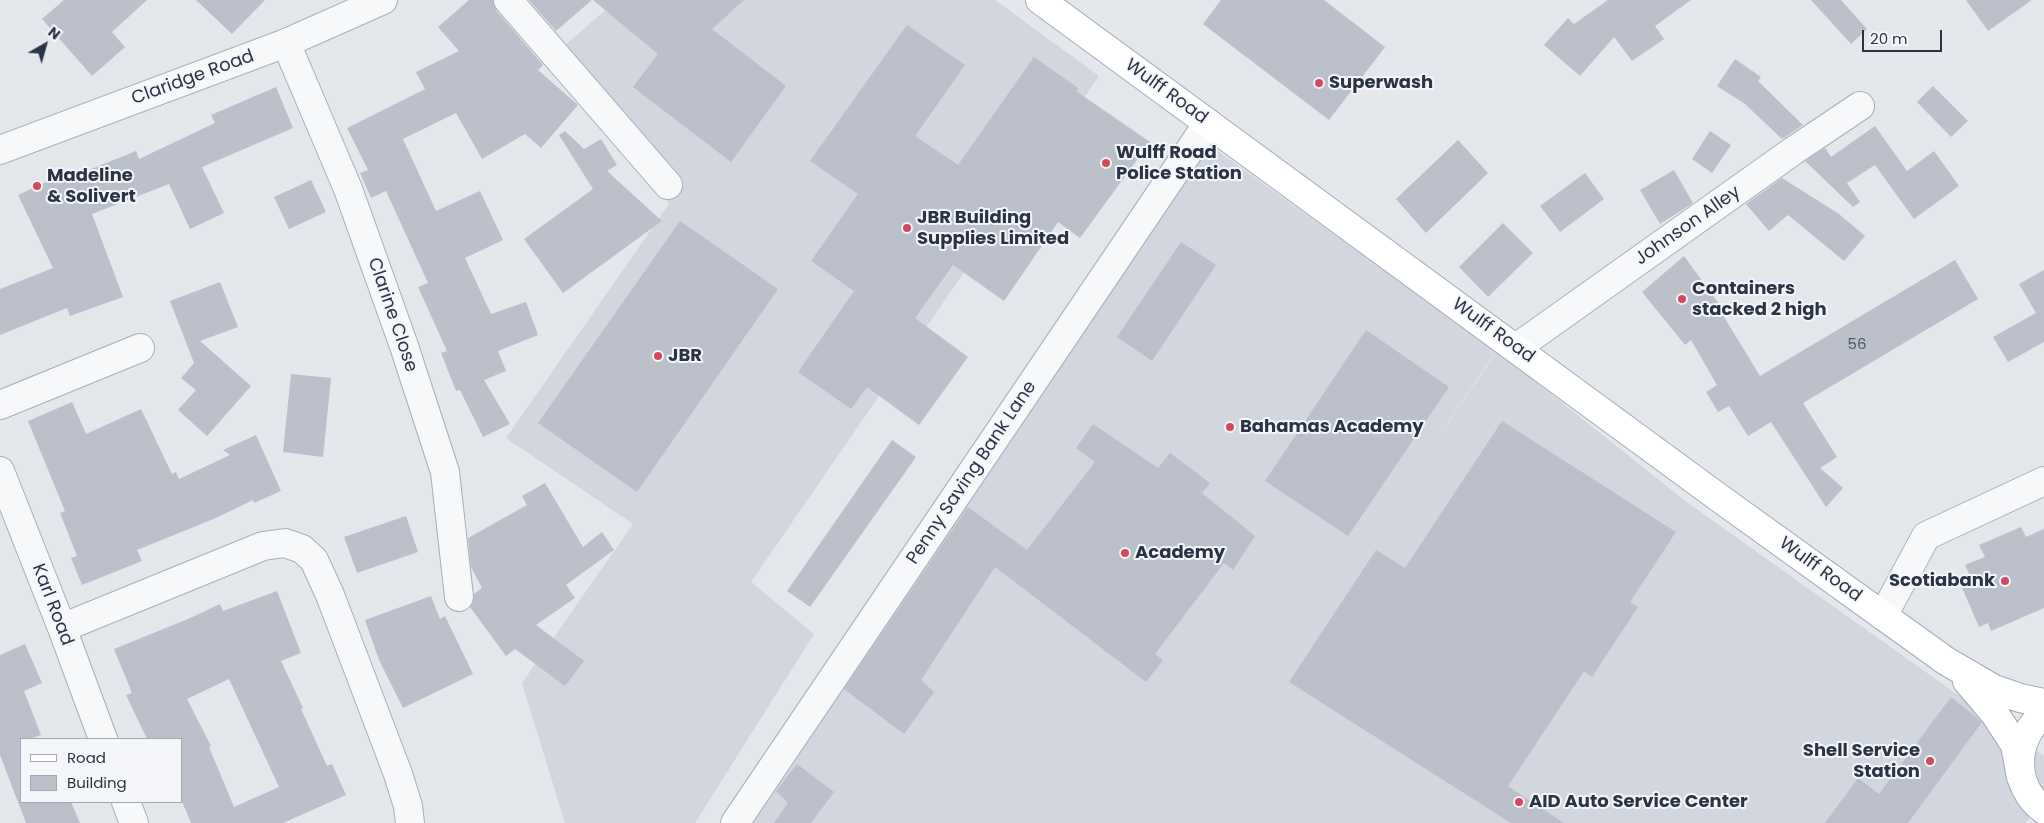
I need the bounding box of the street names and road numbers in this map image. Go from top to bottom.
street label: Claridge Road [129,46,257,110]
street label: Wulff Road [1120,55,1212,129]
street label: Johnson Alley [1631,182,1745,270]
street label: Clarine Close [362,255,422,375]
street label: Wulff Road [1447,294,1539,368]
street label: Penny Saving Bank Lane [902,377,1042,569]
street label: Wulff Road [1774,533,1866,607]
street label: Karl Road [27,561,77,649]

